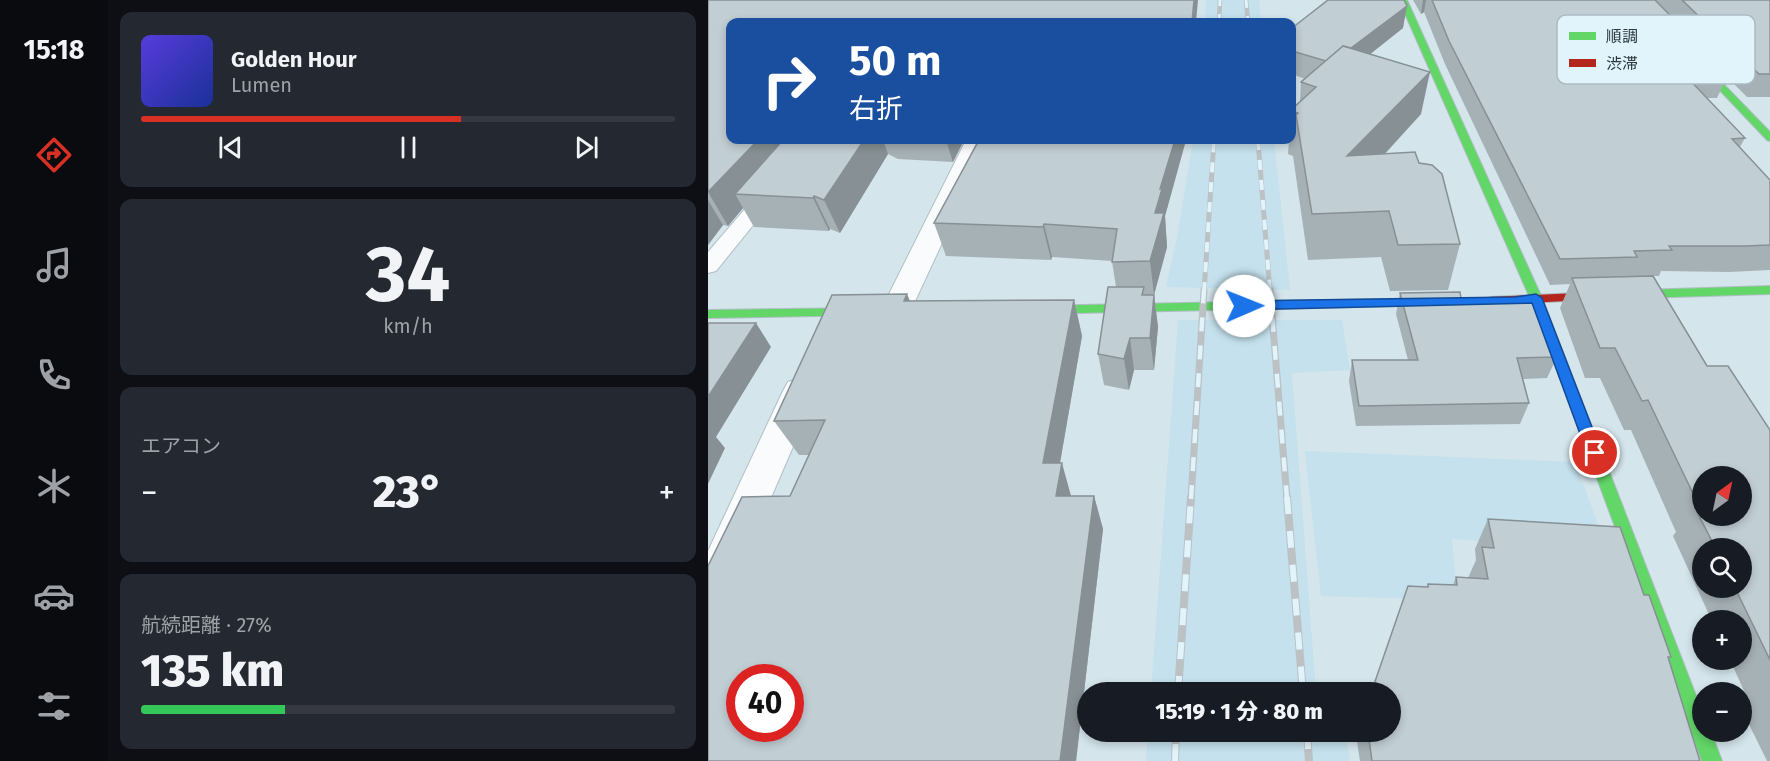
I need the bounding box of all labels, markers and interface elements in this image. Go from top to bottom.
legend [1557,15,1755,84]
text: 順調 [1606,27,1638,46]
text: 15:18 [24,34,84,66]
text: 50 m [849,36,942,86]
icon: right [750,42,828,120]
text: Golden Hour [231,46,357,73]
text: 渋滞 [1606,54,1638,73]
text: Lumen [231,73,292,97]
text: 右折 [849,93,903,125]
icon: previous [214,131,247,164]
icon: pause [392,131,425,164]
icon: next [570,131,603,164]
icon: directions [33,134,75,176]
text: 34 [366,228,450,322]
icon: music [33,244,75,286]
position arrow [1212,274,1276,338]
text: km/h [383,314,433,338]
icon: phone [33,354,75,396]
pin [1569,427,1620,478]
text: エアコン [141,434,221,458]
icon: arrive [1578,436,1611,469]
icon: climate [33,465,75,507]
text: 23° [373,465,443,519]
north arrow [1692,466,1752,526]
map controls [1692,466,1752,742]
text: − [141,473,158,513]
text: + [659,473,675,513]
button: search [1692,538,1752,598]
icon: car [33,575,75,617]
button: + [1692,610,1752,670]
text: 航続距離 · 27% [141,613,272,637]
text: 135 km [141,644,284,698]
speed limit sign: 40 [726,664,804,742]
button: − [1692,682,1752,742]
icon: filters [33,685,75,727]
text: 15:19 · 1 分 · 80 m [1155,698,1323,725]

